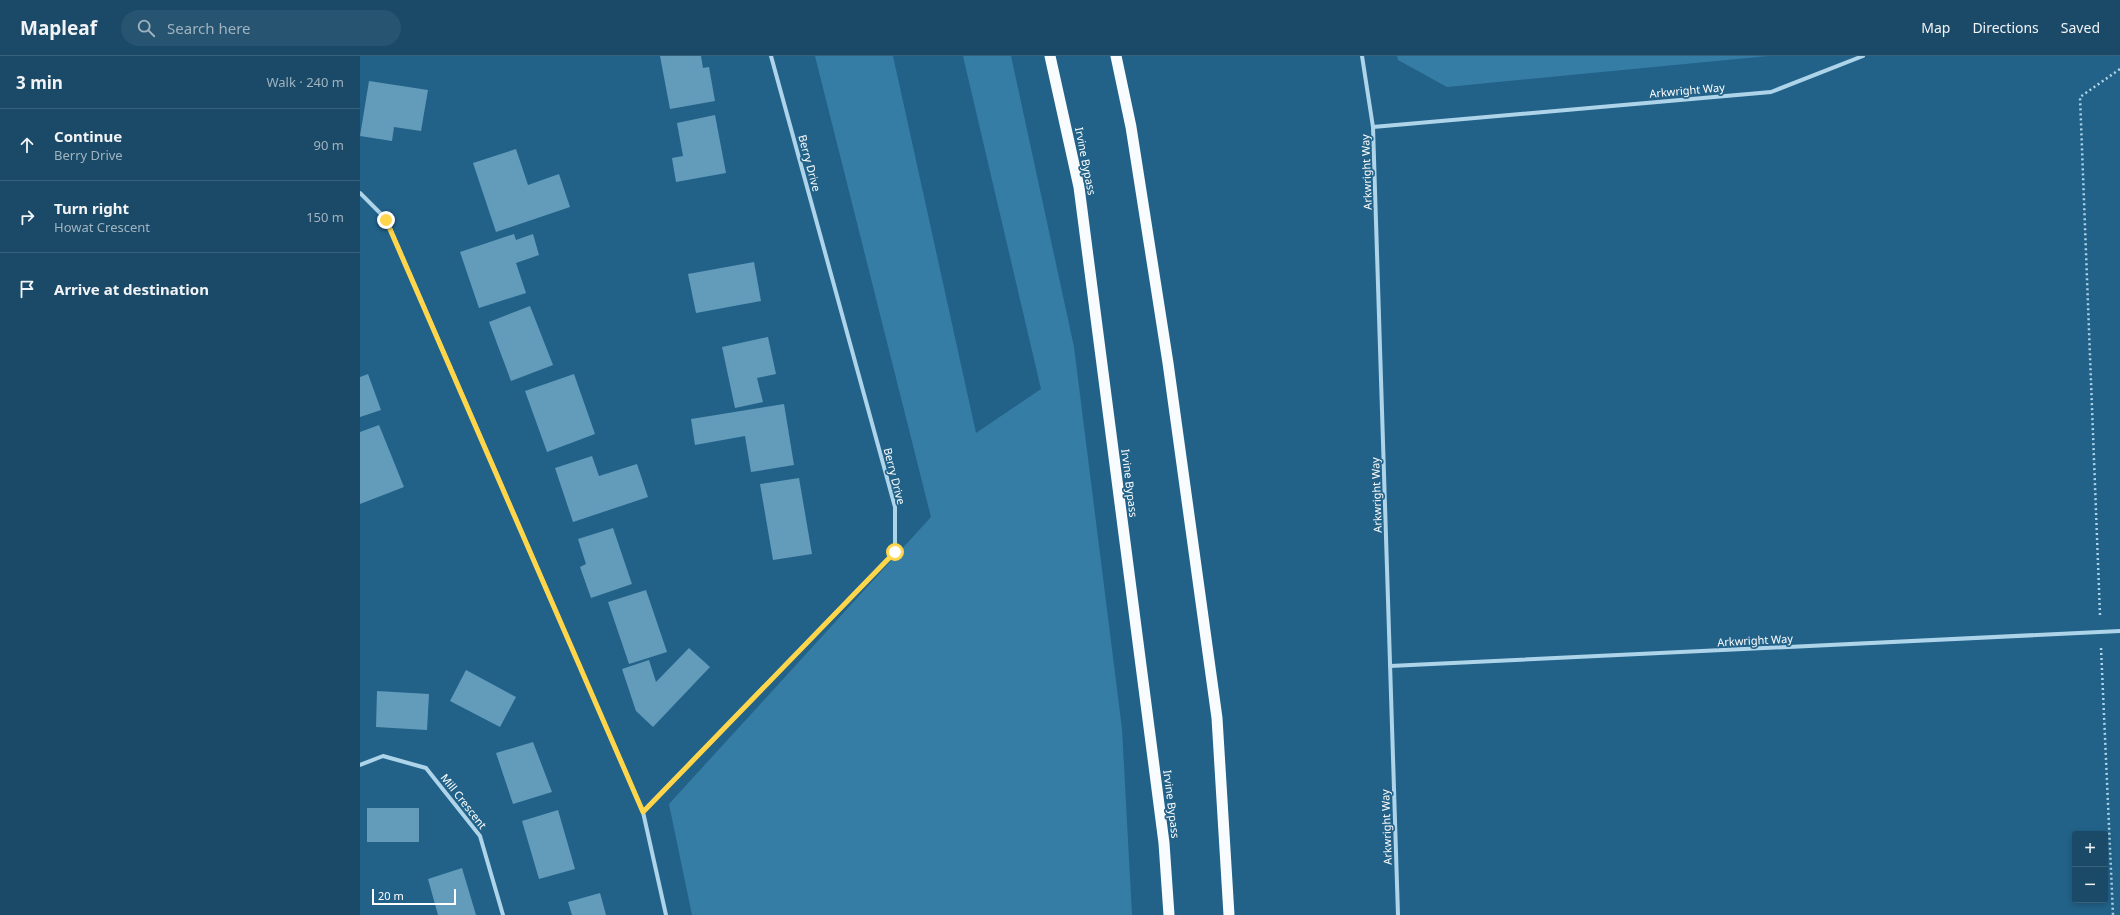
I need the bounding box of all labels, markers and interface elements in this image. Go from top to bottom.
search box [121,10,401,46]
text: Mapleaf [20,15,97,41]
icon: search [135,17,157,39]
text: Search here [167,18,251,38]
text: Map [1921,18,1950,37]
text: Directions [1972,18,2039,37]
text: Saved [2061,18,2100,37]
text: 3 min [16,71,63,94]
text: Walk · 240 m [266,73,344,91]
street label: Arkwright Way [1649,79,1726,101]
text: Continue [54,126,122,146]
street label: Irvine Bypass [1072,126,1100,196]
street label: Berry Drive [795,133,825,193]
icon: ahead [16,134,38,156]
street label: Arkwright Way [1357,134,1375,210]
text: 90 m [314,136,344,154]
text: Berry Drive [54,146,123,164]
text: Turn right [54,198,129,218]
icon: right [16,206,38,228]
text: 150 m [306,208,344,226]
route end [377,211,395,229]
text: Howat Crescent [54,218,150,236]
icon: arrive [16,278,38,300]
text: Arrive at destination [54,279,209,299]
street label: Berry Drive [881,446,909,506]
street label: Irvine Bypass [1118,448,1142,518]
street label: Arkwright Way [1367,457,1385,533]
route start [886,543,904,561]
street label: Arkwright Way [1717,631,1794,649]
street label: Irvine Bypass [1160,769,1184,839]
street label: Mill Crescent [438,770,490,832]
street label: Arkwright Way [1377,789,1395,865]
map controls [2072,831,2108,903]
button: + [2072,831,2108,867]
button: − [2072,867,2108,903]
scale bar [372,887,456,906]
text: 20 m [378,888,404,903]

